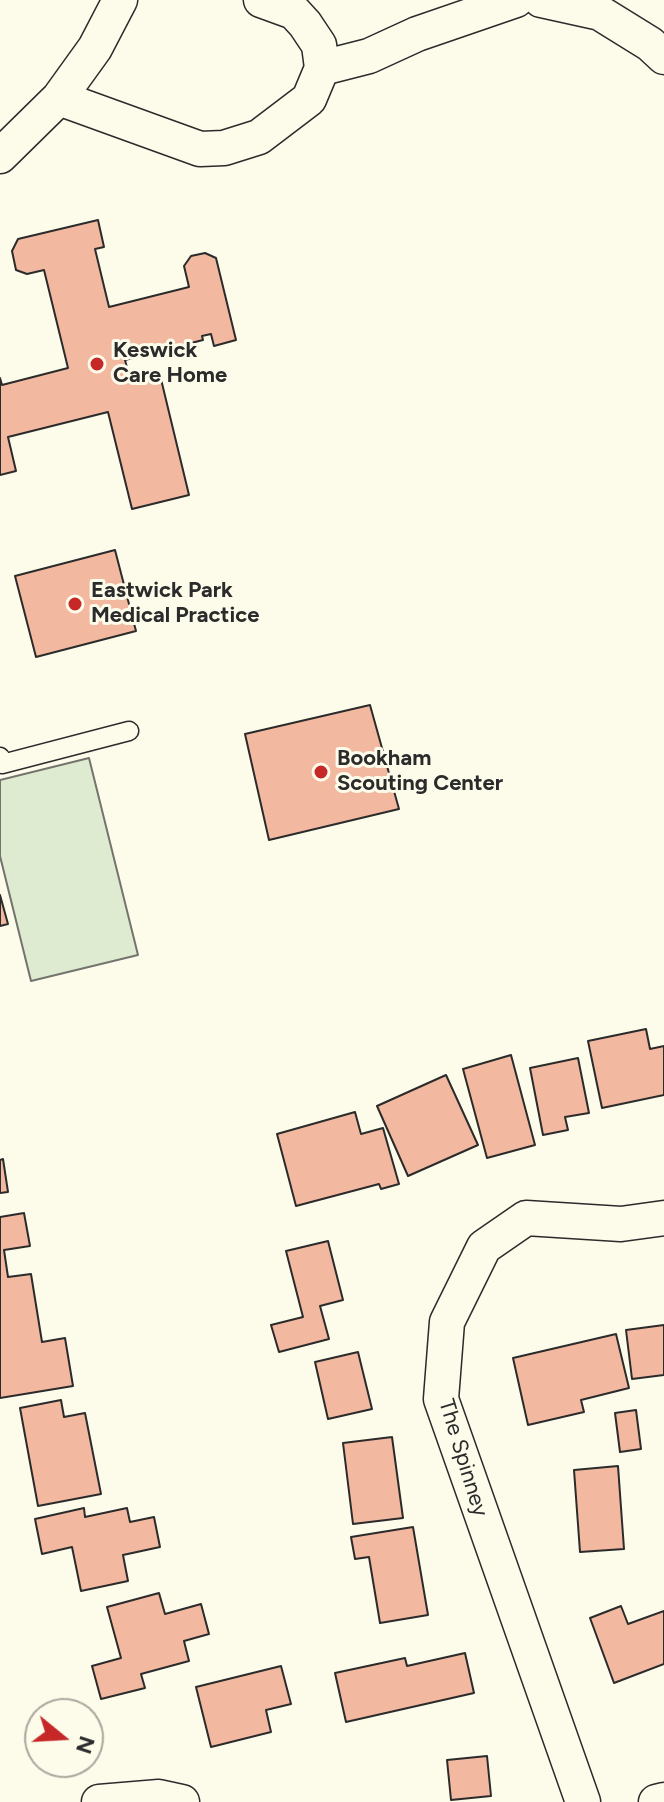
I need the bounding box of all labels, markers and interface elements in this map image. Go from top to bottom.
place label: Keswick Care Home [113,338,227,390]
marker: Keswick Care Home [88,355,106,373]
place label: Eastwick Park Medical Practice [91,578,259,630]
marker: Eastwick Park Medical Practice [66,595,84,613]
place label: Bookham Scouting Center [337,746,503,798]
marker: Bookham Scouting Center [312,763,330,781]
street label: The Spinney [433,1396,493,1520]
north arrow [24,1698,104,1778]
text: N [70,1733,101,1757]

